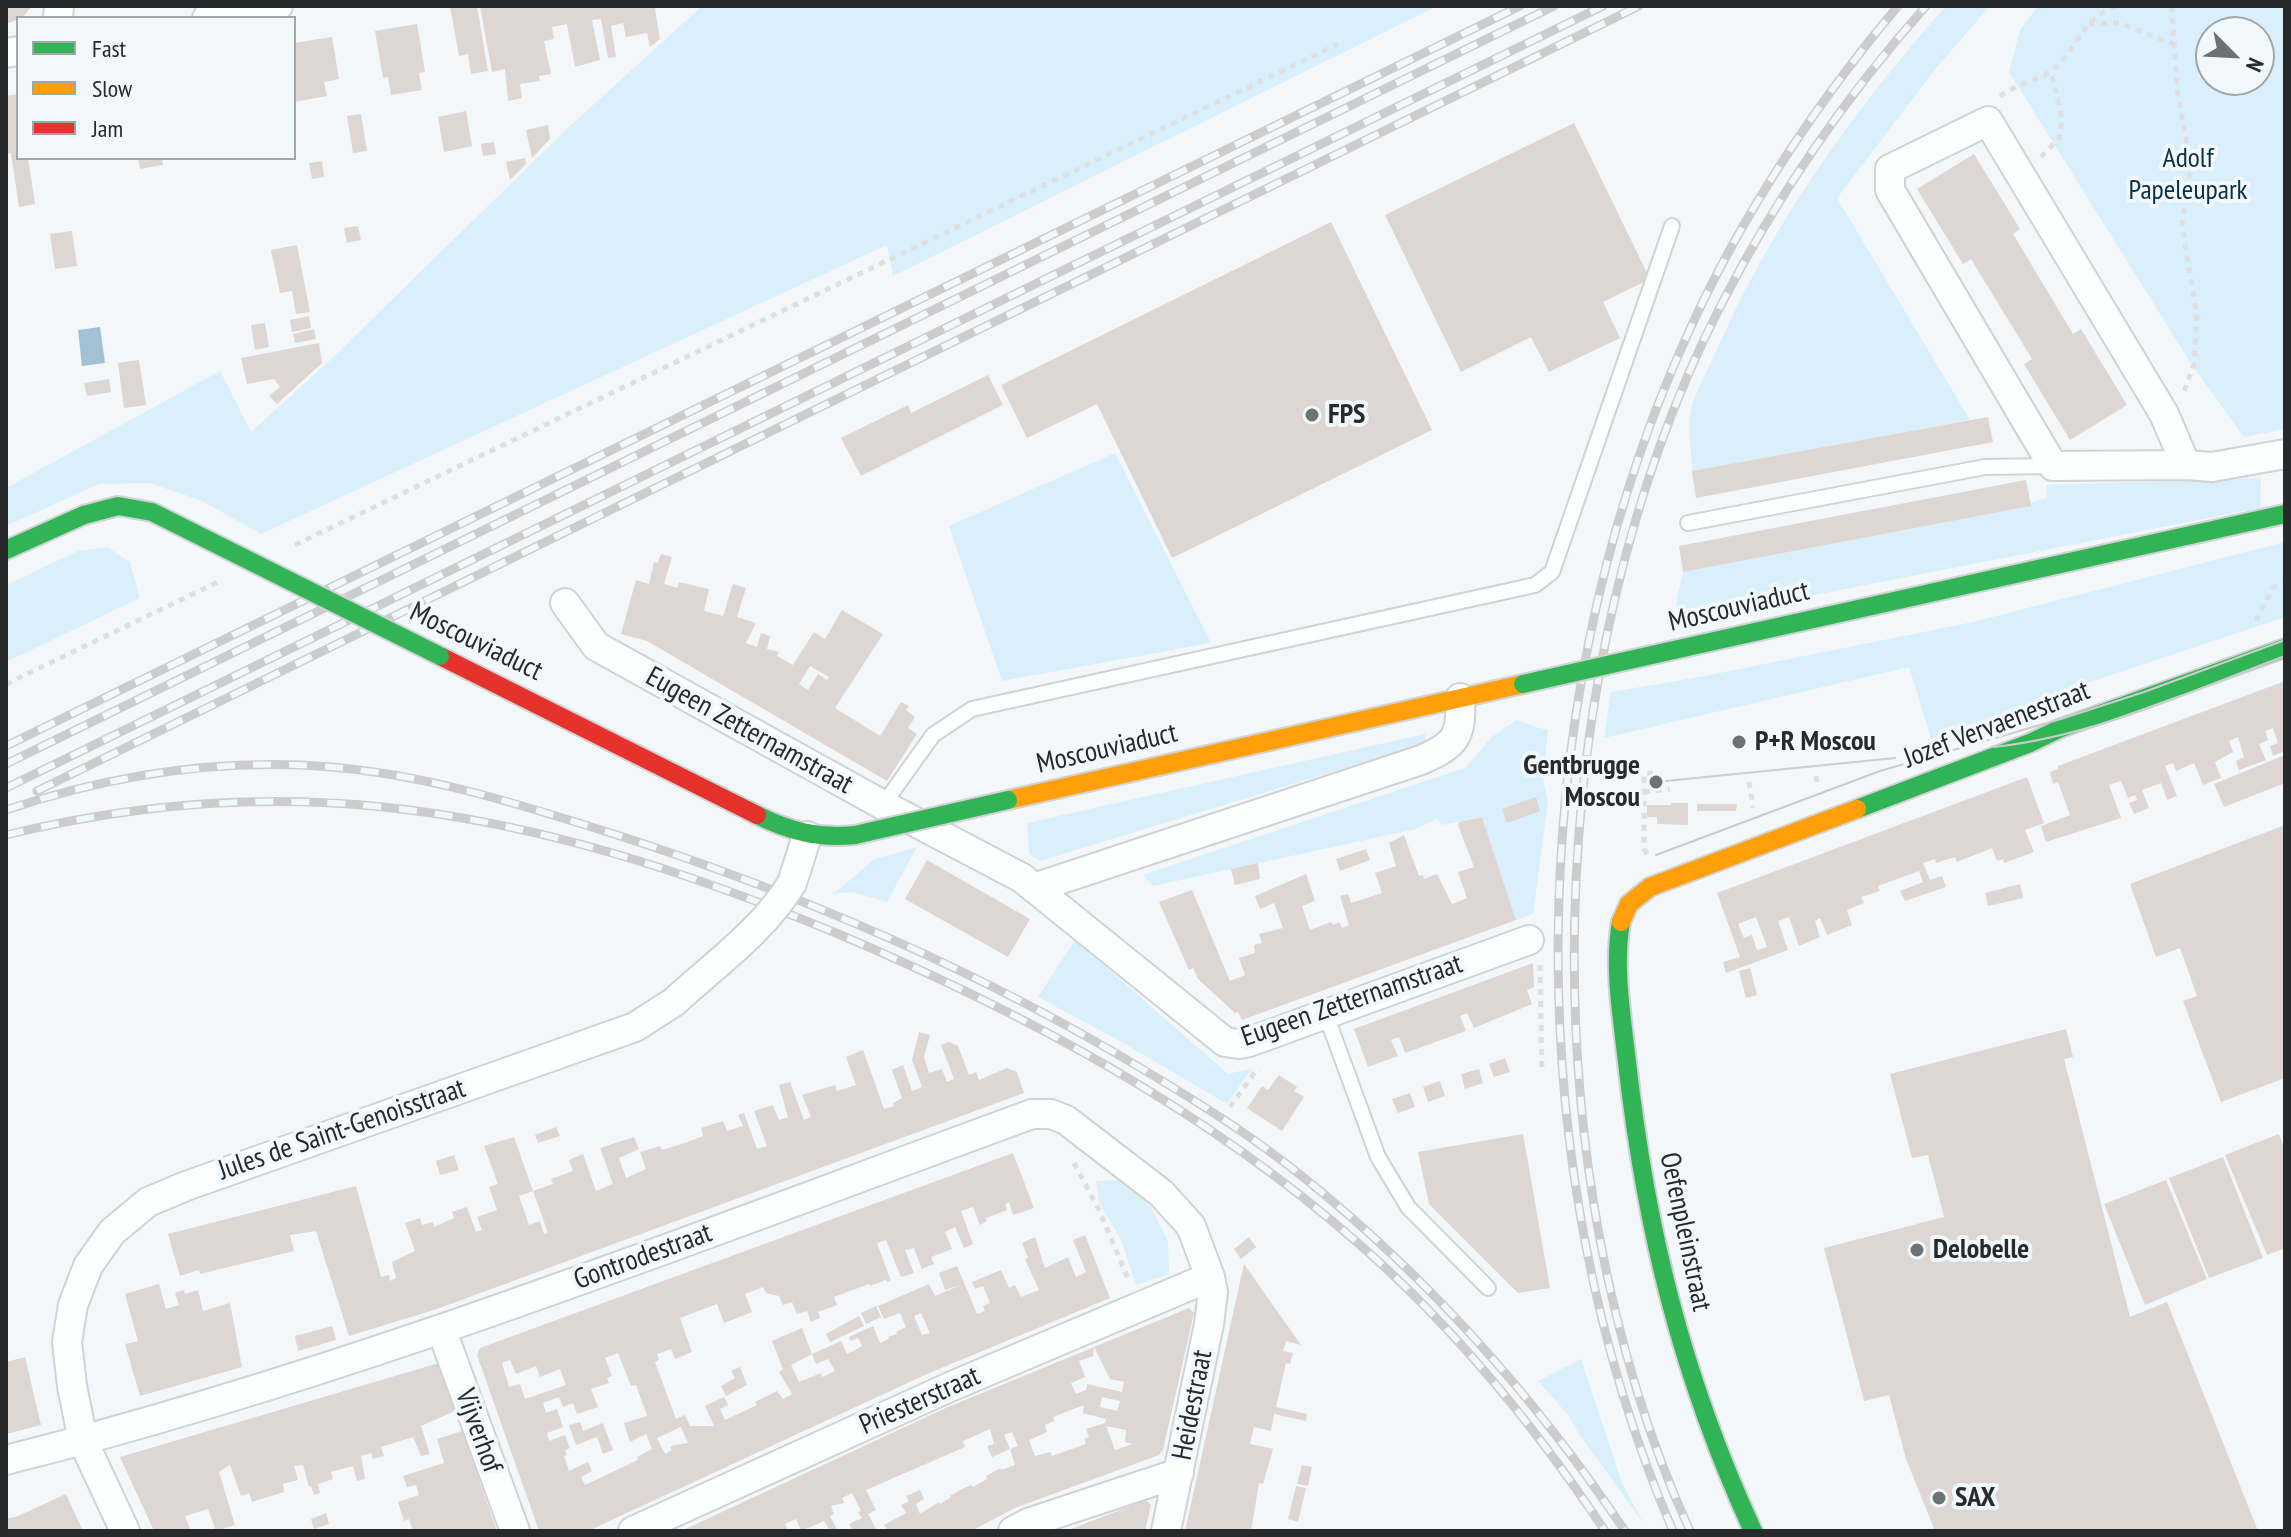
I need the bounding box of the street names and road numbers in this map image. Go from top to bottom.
street label: Moscouviaduct [1665,575,1813,639]
street label: Moscouviaduct [404,596,548,688]
street label: Eugeen Zetternamstraat [640,660,858,802]
street label: Jozef Vervaenestraat [1899,674,2095,776]
street label: Moscouviaduct [1033,717,1181,781]
street label: Eugeen Zetternamstraat [1237,947,1467,1055]
street label: Jules de Saint-Genoisstraat [214,1072,470,1188]
street label: Oefenpleinstraat [1652,1150,1718,1314]
street label: Gontrodestraat [569,1217,717,1297]
street label: Heidestraat [1166,1347,1220,1463]
street label: Priesterstraat [855,1360,985,1442]
street label: Vijverhof [447,1385,509,1477]

